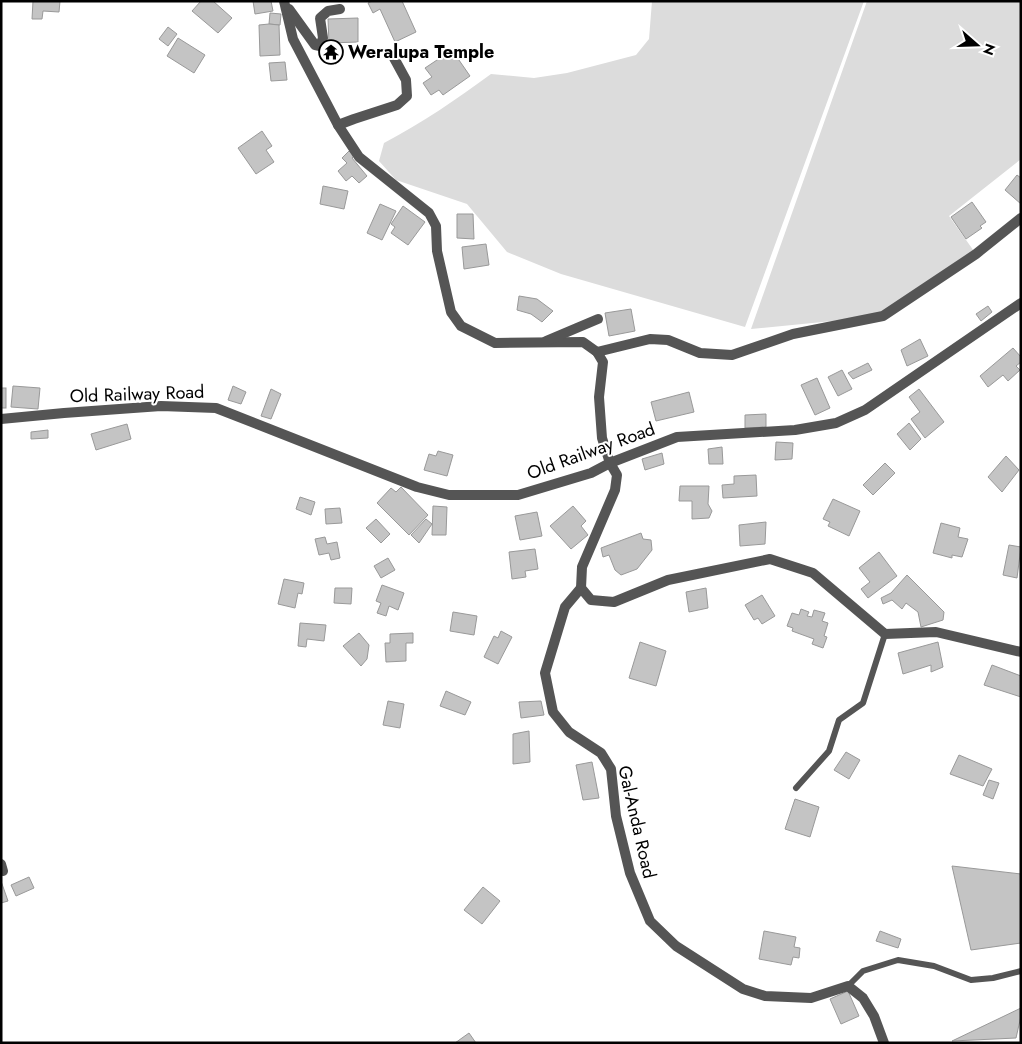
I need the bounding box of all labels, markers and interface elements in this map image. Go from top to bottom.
north arrow [952,20,1002,70]
temple icon: Weralupa Temple [318,39,344,65]
place label: Weralupa Temple [348,39,494,65]
text: N [978,41,1001,58]
street label: Old Railway Road [69,379,205,409]
street label: Old Railway Road [523,416,659,486]
street label: Gal-Anda Road [611,763,663,881]

